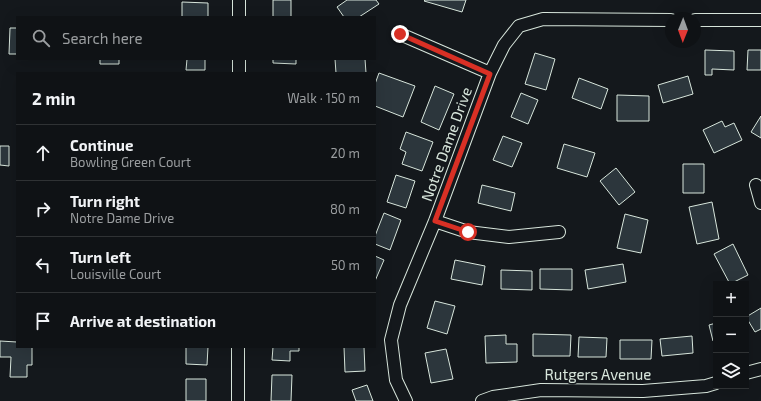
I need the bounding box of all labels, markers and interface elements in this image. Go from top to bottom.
north arrow [665,12,701,48]
search box [16,16,376,60]
route end [391,25,409,43]
icon: search [30,27,52,49]
text: Search here [62,29,143,47]
street label: Notre Dame Drive [417,84,475,204]
text: 2 min [32,88,75,108]
text: Walk · 150 m [287,90,360,106]
text: Continue [70,136,133,154]
icon: ahead [32,142,54,164]
text: 20 m [331,145,360,161]
text: Bowling Green Court [70,154,191,170]
text: Turn right [70,192,140,210]
icon: right [32,198,54,220]
text: 80 m [330,201,360,217]
text: Notre Dame Drive [70,210,174,226]
route start [459,223,477,241]
text: Turn left [70,248,131,266]
icon: left [32,254,54,276]
text: 50 m [331,257,360,273]
text: Louisville Court [70,266,161,282]
map controls [713,281,749,389]
button: + [713,281,749,317]
icon: arrive [32,310,54,332]
text: Arrive at destination [70,312,216,330]
button: − [713,317,749,353]
button: layers [713,353,749,389]
street label: Rutgers Avenue [545,365,651,383]

